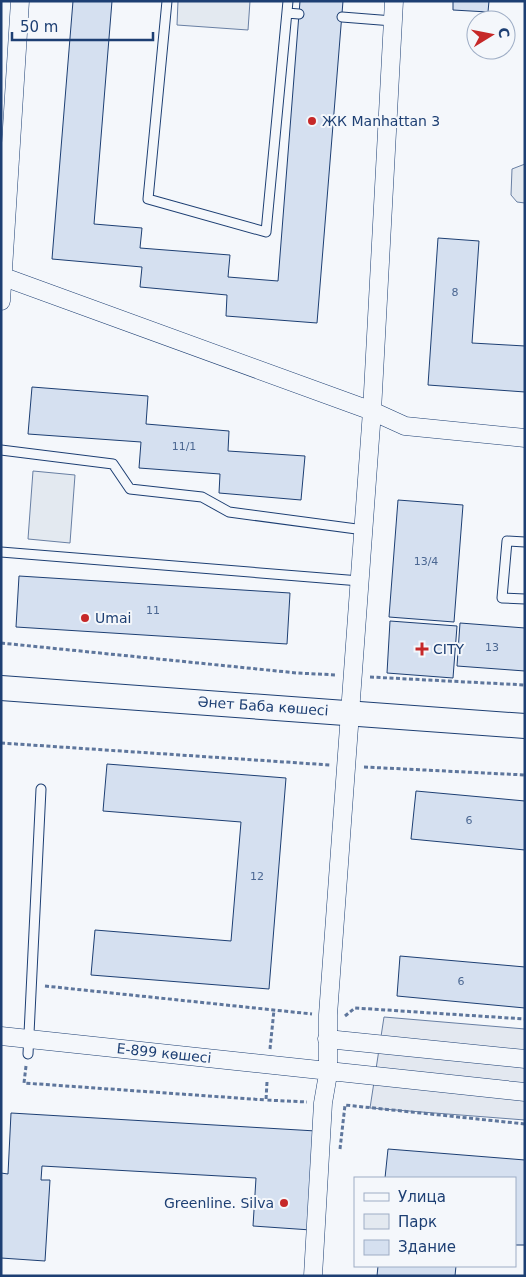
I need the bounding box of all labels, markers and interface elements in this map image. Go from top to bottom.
scale bar [12,10,154,42]
north arrow [466,10,516,60]
text: 50 m [20,18,58,36]
text: С [495,26,513,39]
place label: ЖК Manhattan 3 [322,113,440,129]
marker: ЖК Manhattan 3 [306,115,318,127]
house number: 8 [452,286,459,299]
house number: 11/1 [172,440,196,453]
house number: 13/4 [414,555,438,568]
house number: 11 [146,604,160,617]
place label: Umai [95,610,131,626]
marker: Umai [79,612,91,624]
place label: CITY [433,641,464,657]
house number: 13 [485,641,499,654]
marker: CITY [415,642,429,656]
street label: Әнет Баба көшесі [197,693,329,719]
house number: 6 [466,814,473,827]
house number: 12 [250,870,264,883]
house number: 6 [458,975,465,988]
street label: Е-899 көшесі [116,1040,212,1066]
legend [354,1177,516,1267]
text: Улица [398,1188,446,1206]
place label: Greenline. Silva [164,1195,274,1211]
marker: Greenline. Silva [278,1197,290,1209]
text: Парк [398,1213,437,1231]
text: Здание [398,1238,456,1256]

